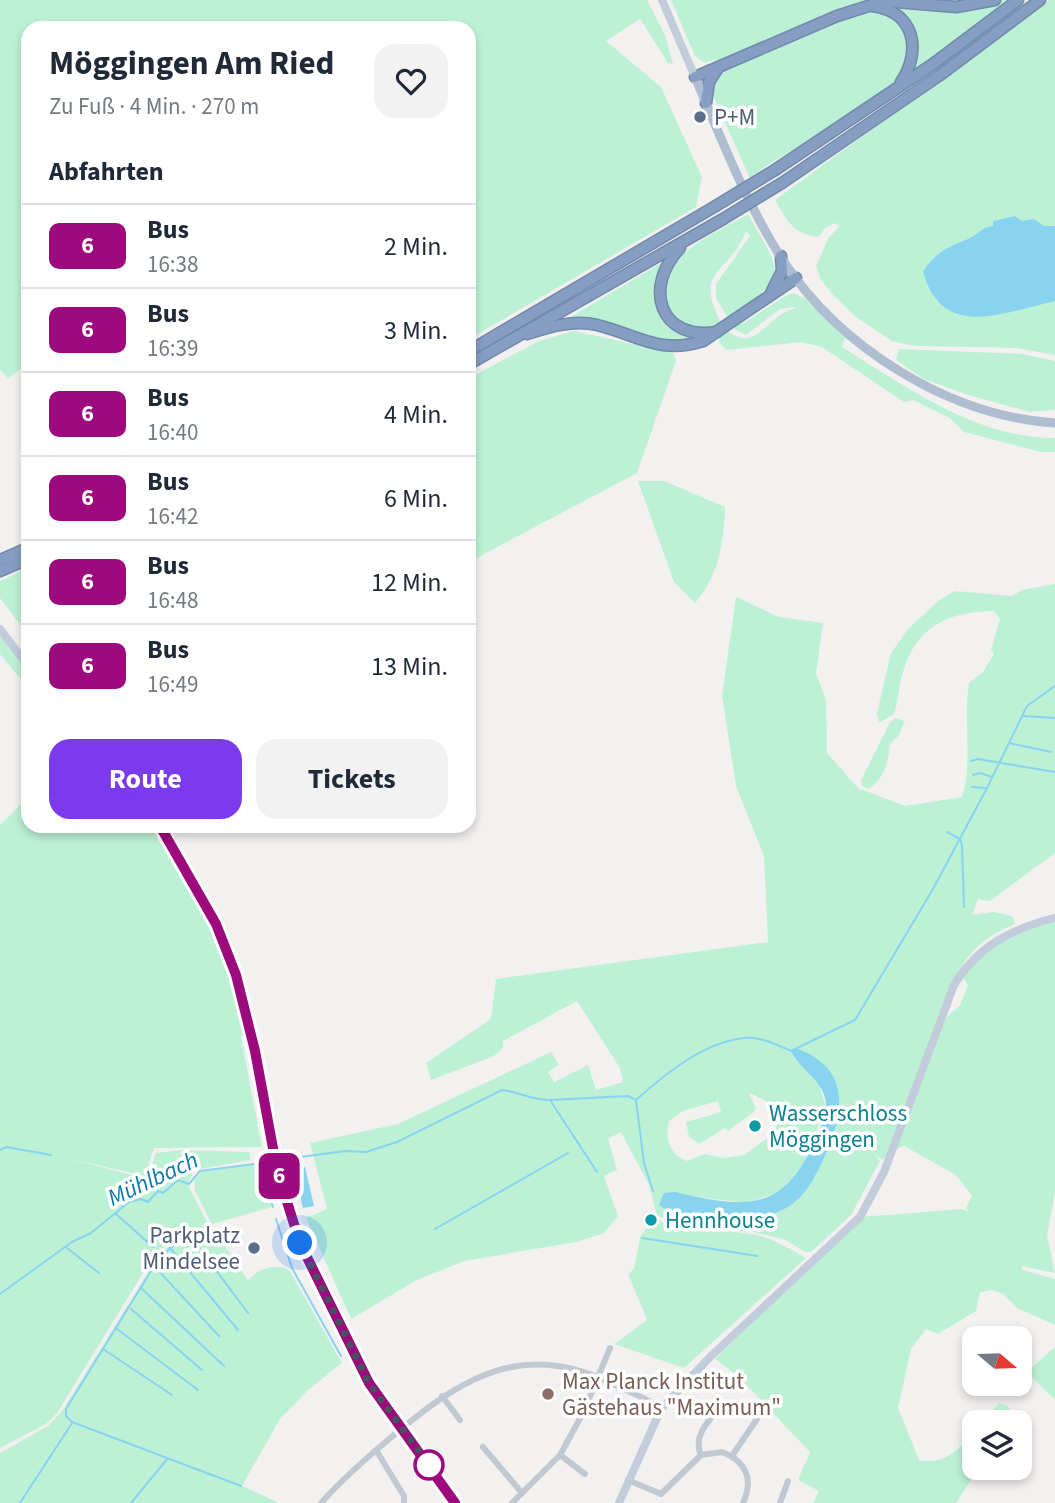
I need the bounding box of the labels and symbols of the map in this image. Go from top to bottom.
place label: P+M [714,101,755,134]
marker: P+M [692,109,708,125]
place label: Wasserschloss Möggingen [769,1097,907,1156]
marker: Wasserschloss Möggingen [747,1118,763,1134]
water label: Mühlbach [102,1143,204,1215]
line badge: 6 [256,1153,302,1199]
place label: Hennhouse [665,1204,775,1237]
marker: Hennhouse [643,1212,659,1228]
place label: Parkplatz Mindelsee [143,1219,240,1278]
your location [282,1225,317,1260]
marker: Parkplatz Mindelsee [246,1240,262,1256]
north arrow [962,1326,1032,1396]
place label: Max Planck Institut Gästehaus "Maximum" [562,1365,781,1424]
marker: Max Planck Institut Gästehaus "Maximum" [540,1386,556,1402]
unlabelled marker [414,1450,444,1480]

